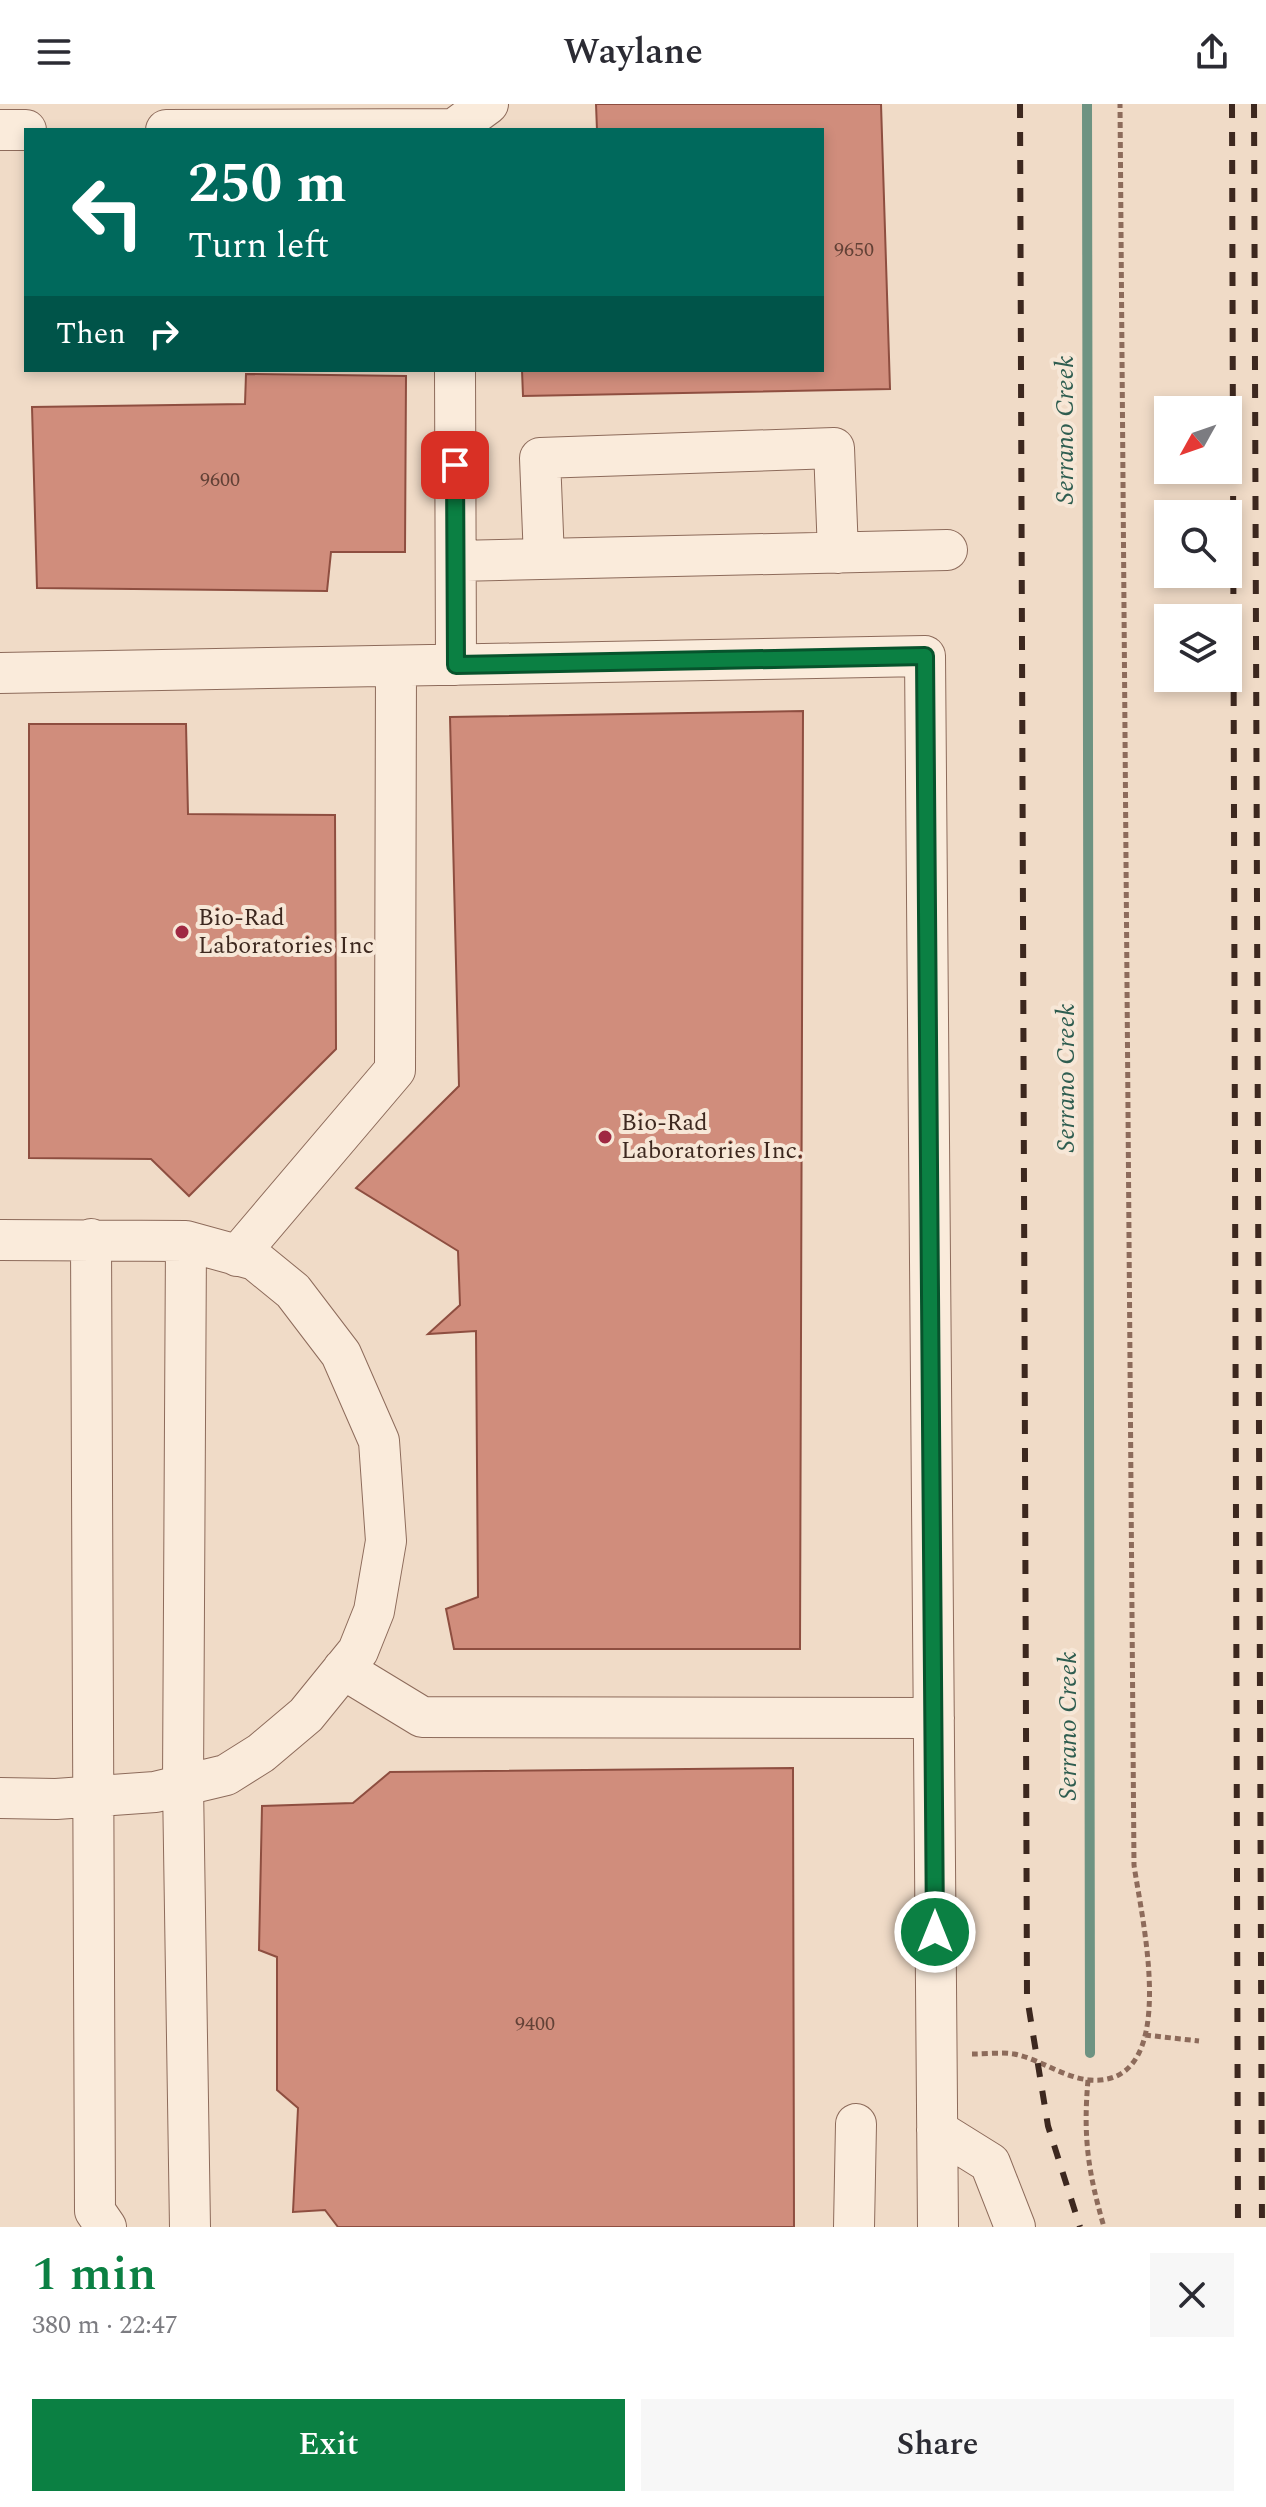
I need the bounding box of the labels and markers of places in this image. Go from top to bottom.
pin [421,431,489,499]
place label: Bio-Rad Laboratories Inc [198,900,374,964]
marker: Bio-Rad Laboratories Inc [173,923,191,941]
place label: Bio-Rad Laboratories Inc. [621,1105,803,1169]
marker: Bio-Rad Laboratories Inc. [596,1128,614,1146]

